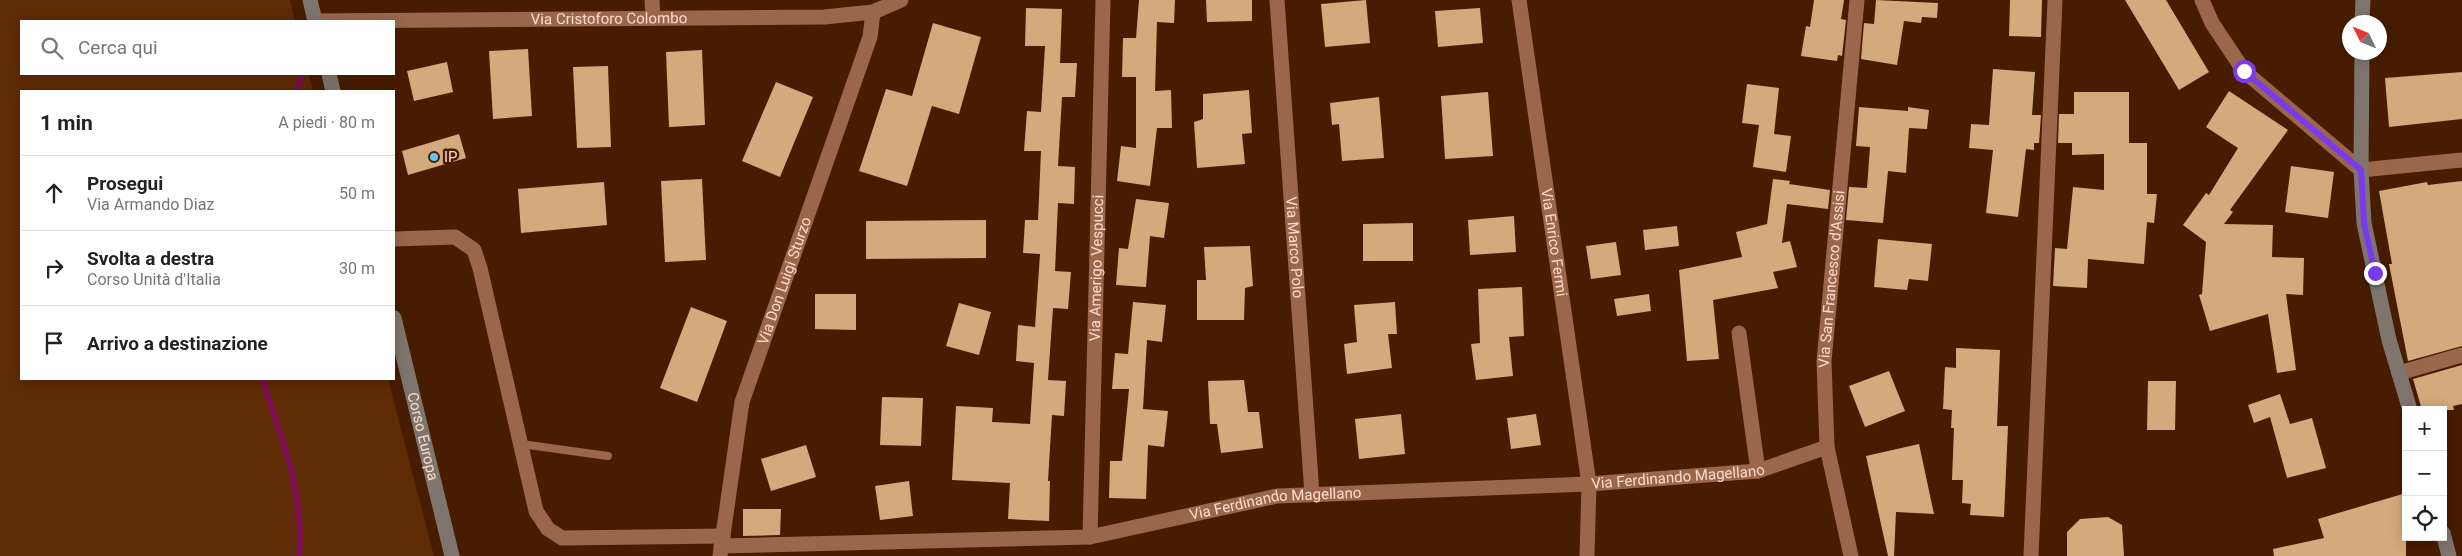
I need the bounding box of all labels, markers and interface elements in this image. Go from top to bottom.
street label: Via Cristoforo Colombo [531,9,687,28]
north arrow [2342,15,2387,60]
search box [20,20,395,75]
icon: search [38,34,66,62]
text: Cerca qui [78,36,158,59]
route start [2233,60,2256,83]
text: 1 min [40,111,93,135]
text: A piedi · 80 m [278,113,375,132]
place label: IP [444,148,458,166]
marker: IP [428,151,440,163]
text: Prosegui [87,172,163,195]
icon: ahead [40,179,68,207]
text: 50 m [339,184,375,203]
street label: Via Enrico Fermi [1537,187,1571,298]
street label: Via San Francesco d'Assisi [1815,190,1849,368]
text: Via Armando Diaz [87,195,214,214]
street label: Via Amerigo Vespucci [1086,195,1107,342]
street label: Via Marco Polo [1282,196,1307,299]
street label: Via Don Luigi Sturzo [754,215,815,347]
text: Svolta a destra [87,247,214,270]
icon: right [40,254,68,282]
text: 30 m [339,259,375,278]
route end [2364,262,2387,285]
text: Corso Unità d'Italia [87,270,221,289]
icon: arrive [40,329,68,357]
text: Arrivo a destinazione [87,332,268,355]
street label: Corso Europa [403,391,442,483]
map controls [2402,406,2447,541]
button: + [2402,406,2447,451]
button: − [2402,451,2447,496]
street label: Via Ferdinando Magellano [1591,460,1767,493]
street label: Via Ferdinando Magellano [1188,484,1362,524]
button: locate [2402,496,2447,541]

